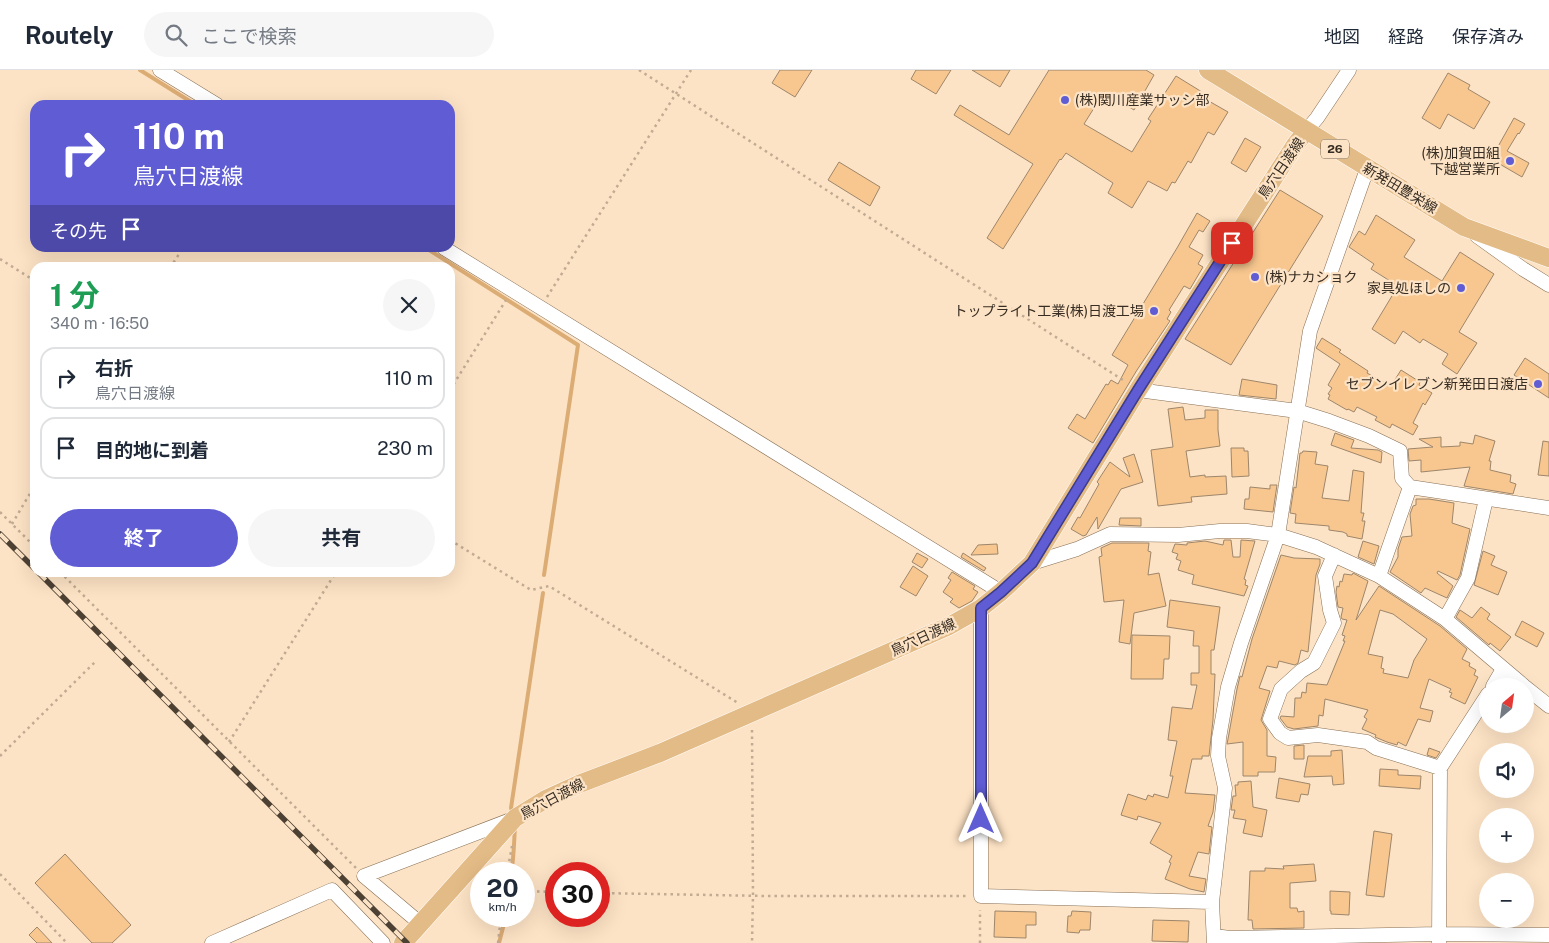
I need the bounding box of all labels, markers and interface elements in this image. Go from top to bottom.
search box [144,12,494,57]
text: Routely [25,21,114,49]
icon: search [162,21,190,49]
text: ここで検索 [202,25,297,47]
text: 地図 [1324,26,1360,47]
text: 経路 [1388,26,1424,47]
text: 保存済み [1452,26,1524,47]
place label: (株)関川産業サッシ部 [1075,92,1210,108]
marker: (株)関川産業サッシ部 [1059,94,1071,106]
text: 110 m [133,116,225,157]
icon: right [50,120,115,185]
street label: 鳥穴日渡線 [1255,135,1307,201]
road number: 26 [1321,140,1349,158]
place label: (株)加賀田組 下越営業所 [1421,145,1500,177]
marker: (株)加賀田組 下越営業所 [1504,155,1516,167]
street label: 新発田豊栄線 [1360,160,1440,216]
text: 鳥穴日渡線 [133,163,243,189]
icon: arrive [117,215,145,243]
text: その先 [50,220,107,242]
pin [1211,222,1253,264]
icon: arrive [1218,229,1246,257]
place label: (株)ナカショク [1265,269,1358,285]
marker: (株)ナカショク [1249,271,1261,283]
text: 1 分 [50,277,100,313]
button: close [383,279,435,331]
place label: 家具処ほしの [1367,280,1451,296]
marker: 家具処ほしの [1455,282,1467,294]
place label: トップライト工業(株)日渡工場 [953,303,1144,319]
marker: トップライト工業(株)日渡工場 [1148,305,1160,317]
text: 340 m · 16:50 [50,314,149,333]
text: 右折 [95,357,133,379]
icon: right [52,364,80,392]
text: 110 m [385,367,433,389]
place label: セブンイレブン新発田日渡店 [1346,376,1528,392]
marker: セブンイレブン新発田日渡店 [1532,378,1544,390]
text: 鳥穴日渡線 [95,384,175,403]
icon: arrive [52,434,80,462]
text: 230 m [377,437,433,459]
text: 目的地に到着 [95,439,209,461]
button: 終了 [50,509,238,567]
button: 共有 [248,509,435,567]
street label: 鳥穴日渡線 [888,615,958,659]
north arrow [1479,678,1534,732]
map controls [1479,678,1534,928]
button: sound [1479,743,1534,798]
street label: 鳥穴日渡線 [517,776,587,822]
position arrow [954,792,1006,844]
button: + [1479,808,1534,863]
speed limit sign: 30 [545,862,610,927]
text: 20 [487,873,519,903]
button: − [1479,873,1534,928]
text: km/h [488,900,517,914]

